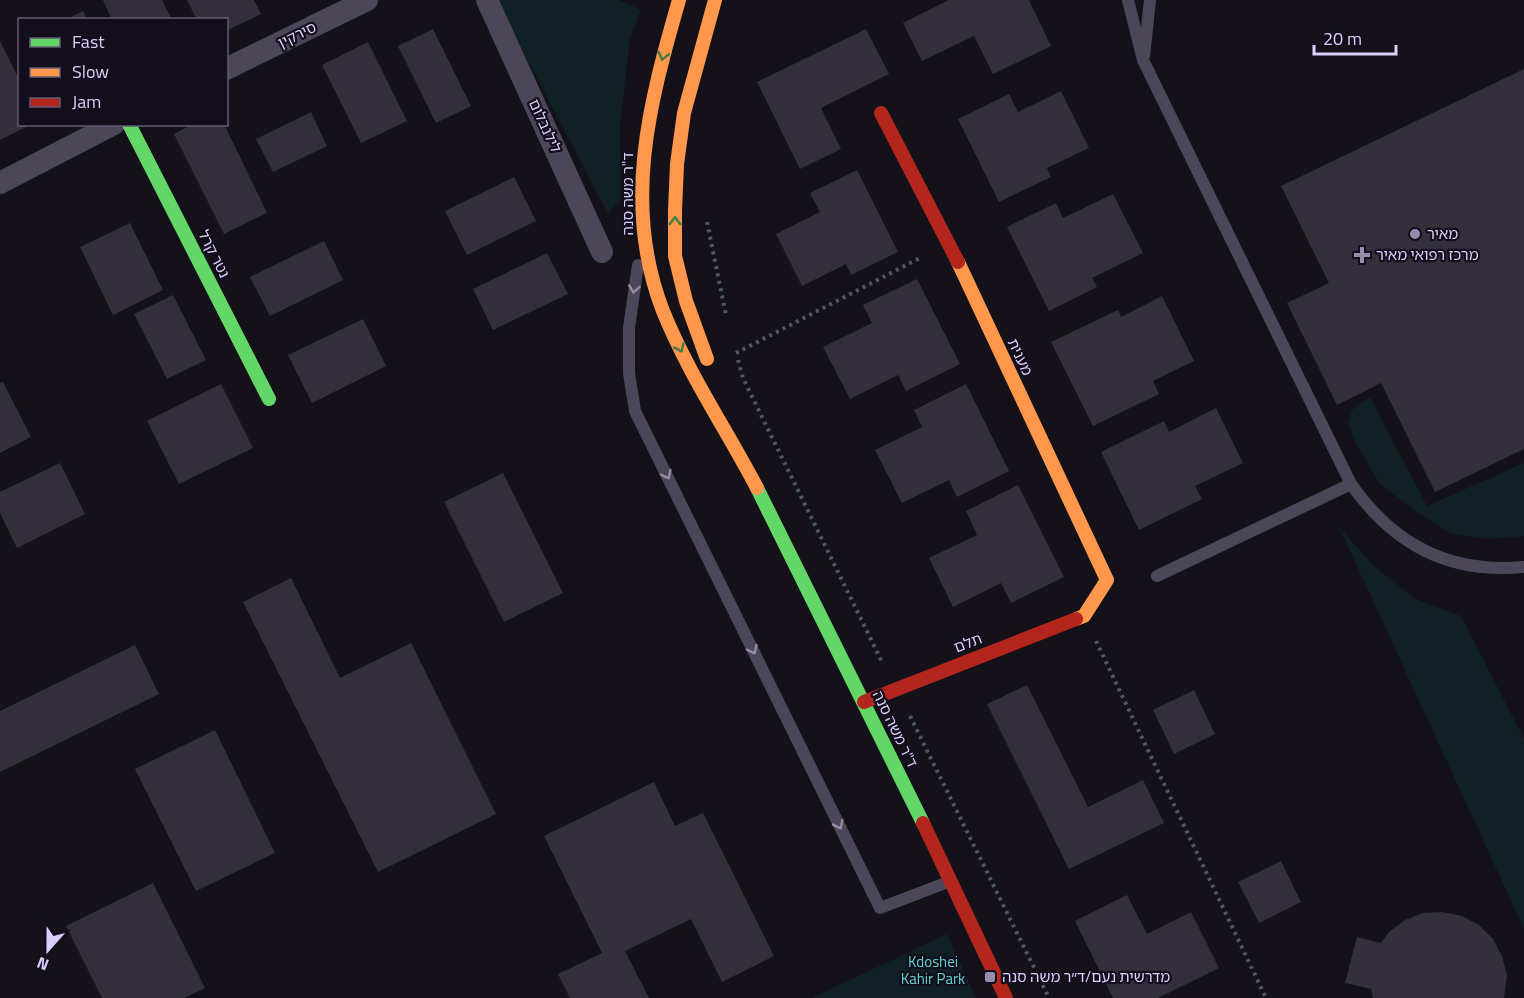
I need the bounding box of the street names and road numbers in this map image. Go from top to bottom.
street label: סירקין [274,15,320,54]
street label: לילנבלום [523,95,568,157]
street label: ד"ר משה סנה [616,152,639,236]
street label: נטר קרל [193,226,236,282]
street label: מענית [1002,334,1039,379]
street label: תלם [950,627,985,658]
street label: ד"ר משה סנה [867,686,924,771]

